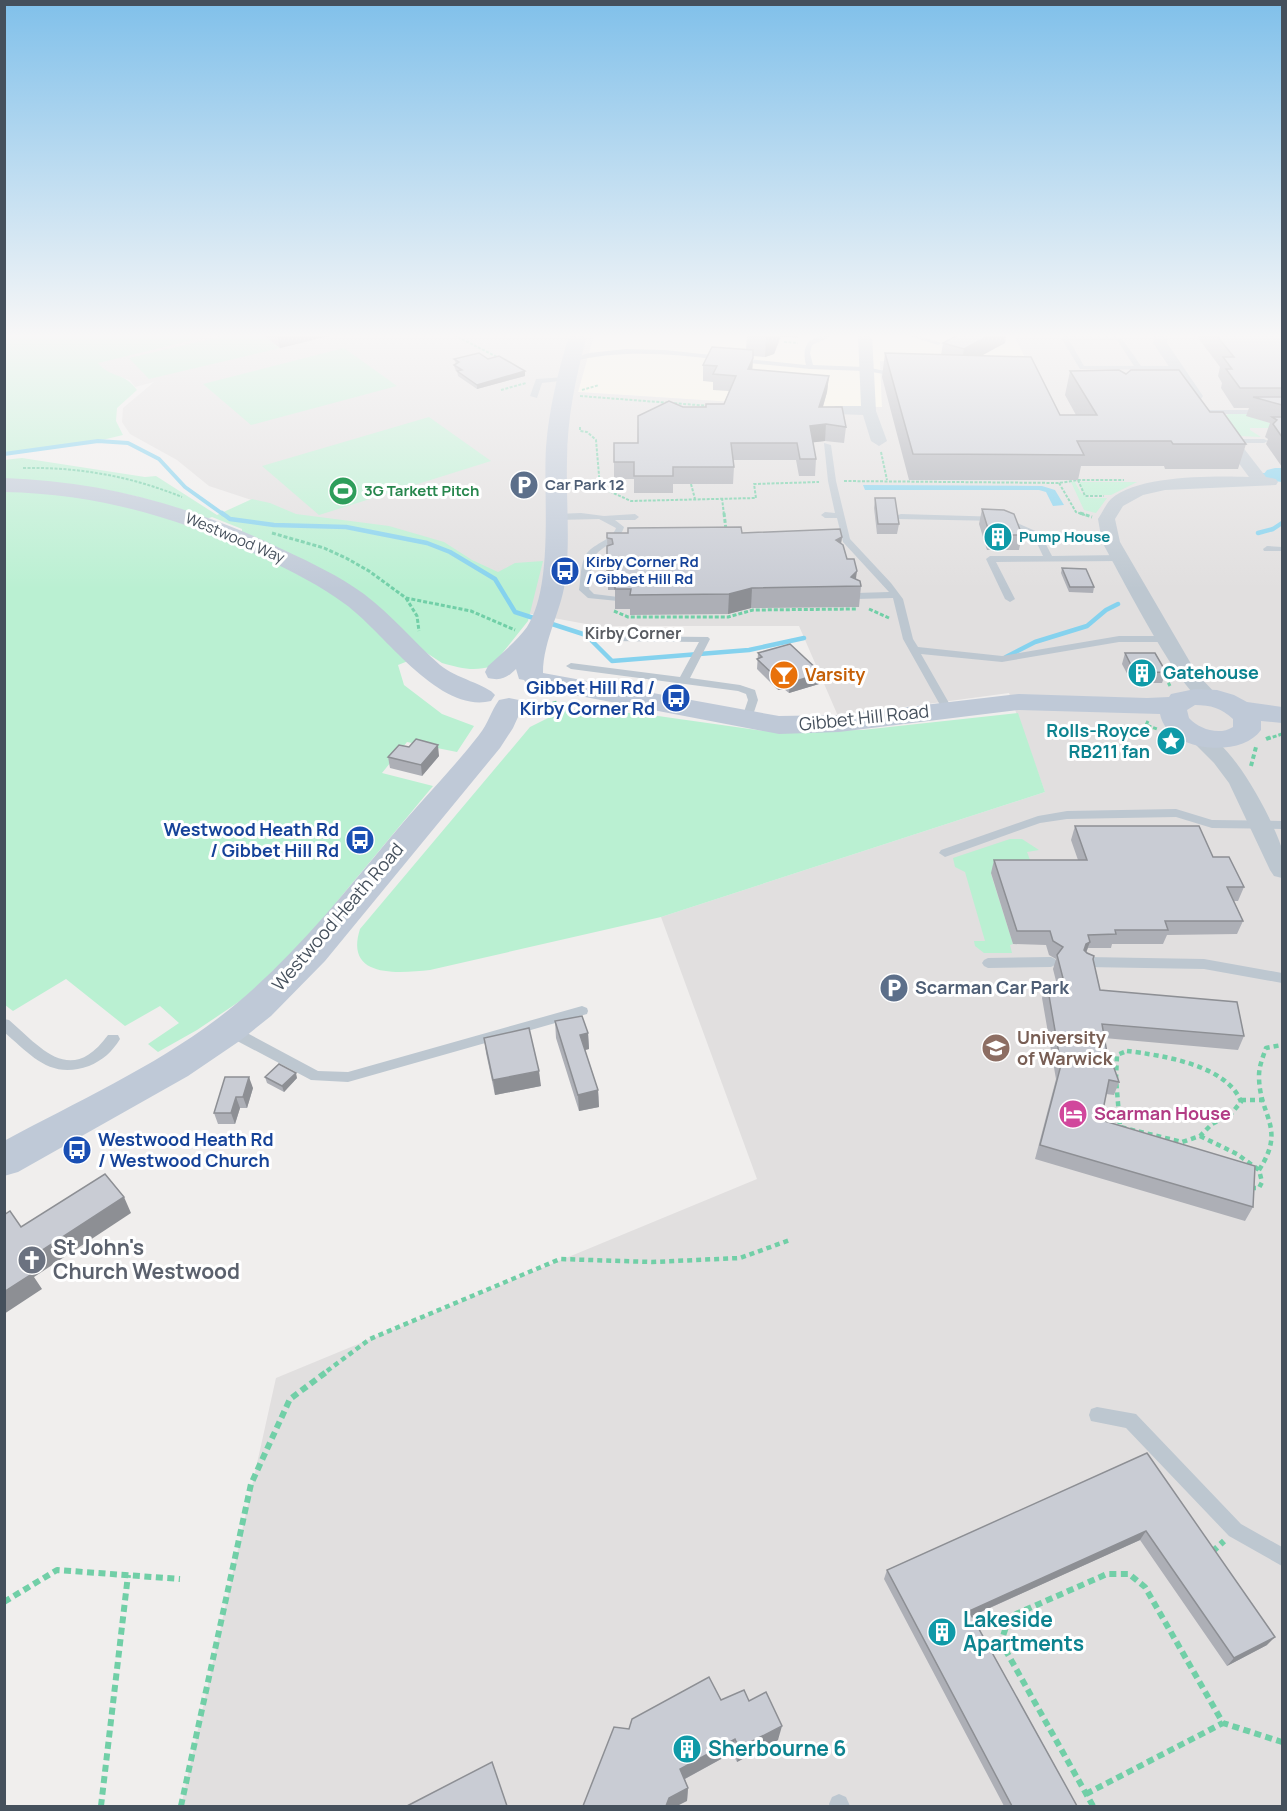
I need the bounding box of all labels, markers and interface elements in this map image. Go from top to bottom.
parking icon: Car Park 12 [508,469,540,501]
place label: Car Park 12 [545,474,624,495]
sports icon: 3G Tarkett Pitch [327,475,359,507]
place label: 3G Tarkett Pitch [364,480,479,501]
street label: Westwood Way [182,507,288,568]
building icon: Pump House [982,521,1014,553]
place label: Pump House [1019,526,1110,547]
place label: Kirby Corner Rd / Gibbet Hill Rd [586,551,699,589]
bus stop icon: Kirby Corner Rd / Gibbet Hill Rd [549,555,581,587]
district label: Kirby Corner [585,622,681,644]
building icon: Gatehouse [1126,657,1158,689]
bar icon: Varsity [768,659,800,691]
place label: Gatehouse [1163,660,1259,684]
place label: Varsity [805,662,865,686]
place label: Gibbet Hill Rd / Kirby Corner Rd [520,675,655,720]
bus stop icon: Gibbet Hill Rd / Kirby Corner Rd [660,682,692,714]
street label: Gibbet Hill Road [798,698,930,736]
place label: Rolls-Royce RB211 fan [1046,718,1150,763]
place icon: Rolls-Royce RB211 fan [1155,725,1187,757]
place label: Westwood Heath Rd / Gibbet Hill Rd [163,817,339,862]
bus stop icon: Westwood Heath Rd / Gibbet Hill Rd [344,824,376,856]
street label: Westwood Heath Road [266,837,408,995]
parking icon: Scarman Car Park [878,972,910,1004]
place label: Scarman Car Park [915,975,1070,999]
place label: University of Warwick [1017,1025,1114,1070]
school or university icon: University of Warwick [980,1032,1012,1064]
hotel icon: Scarman House [1057,1098,1089,1130]
place label: Scarman House [1094,1101,1231,1125]
place label: Westwood Heath Rd / Westwood Church [98,1127,274,1172]
bus stop icon: Westwood Heath Rd / Westwood Church [61,1134,93,1166]
place label: St John's Church Westwood [53,1233,240,1285]
church icon: St John's Church Westwood [16,1244,48,1276]
place label: Lakeside Apartments [963,1605,1084,1657]
building icon: Lakeside Apartments [926,1616,958,1648]
building icon: Sherbourne 6 [671,1733,703,1765]
place label: Sherbourne 6 [708,1734,846,1762]

